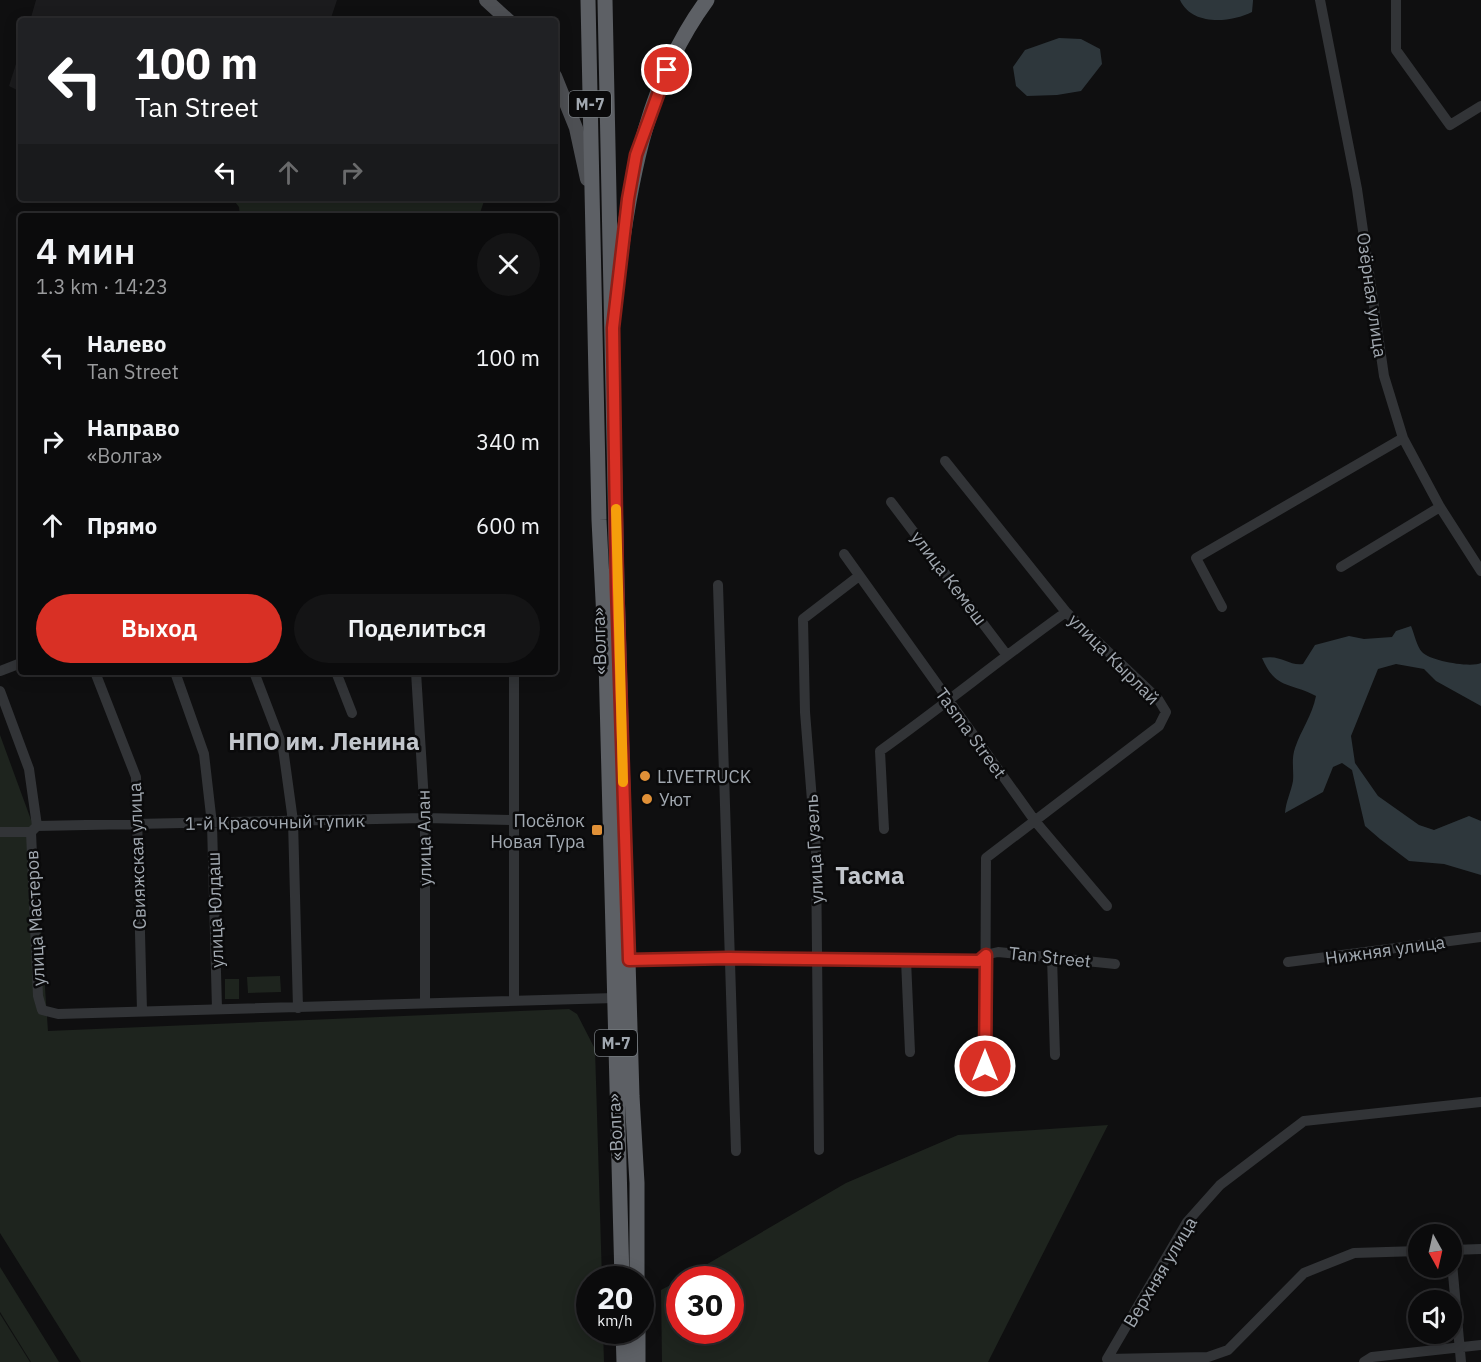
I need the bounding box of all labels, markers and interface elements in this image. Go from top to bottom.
text: 100 m [135,36,258,91]
icon: left [36,42,114,120]
pin [641,44,692,95]
icon: arrive [650,53,683,86]
text: Tan Street [135,89,259,124]
road number: М-7 [569,91,611,117]
icon: left [209,156,242,189]
icon: ahead [272,156,305,189]
icon: right [335,156,368,189]
text: 4 мин [36,227,135,274]
street label: Озёрная улица [1352,231,1392,359]
button: close [477,233,540,296]
text: 1.3 km · 14:23 [36,273,168,300]
text: Налево [87,329,166,358]
icon: left [36,341,69,374]
text: 100 m [476,343,540,372]
text: Tan Street [87,358,179,385]
text: Направо [87,413,180,442]
icon: right [36,425,69,458]
text: 340 m [476,427,540,456]
text: «Волга» [87,442,162,469]
icon: ahead [36,509,69,542]
text: Прямо [87,511,157,540]
text: 600 m [476,511,540,540]
street label: улица Кемеш [906,526,992,630]
button: Выход [36,594,282,663]
button: Поделиться [294,594,540,663]
street label: «Волга» [586,607,612,675]
street label: улица Кырлай [1064,609,1164,709]
street label: Tasma Street [930,683,1012,783]
district label: НПО им. Ленина [228,725,420,757]
place label: LIVETRUCK [657,765,752,788]
marker: LIVETRUCK [638,769,652,783]
street label: Свияжская улица [123,782,151,930]
place label: Уют [659,788,692,811]
street label: улица Алан [412,790,436,886]
marker: Уют [640,792,654,806]
street label: улица Гузель [800,794,828,904]
street label: 1-й Красочный тупик [185,809,365,835]
place label: Посёлок Новая Тура [490,809,585,853]
marker: Посёлок Новая Тура [590,823,604,837]
street label: улица Мастеров [20,849,50,987]
street label: улица Юлдаш [201,852,229,968]
district label: Тасма [835,859,905,891]
street label: Нижняя улица [1323,930,1447,970]
street label: Tan Street [1008,941,1092,973]
road number: М-7 [595,1030,637,1056]
position arrow [953,1034,1017,1098]
street label: «Волга» [602,1093,628,1161]
street label: Верхняя улица [1118,1212,1202,1331]
north arrow [1408,1224,1462,1278]
map controls [1408,1224,1462,1344]
speed limit sign: 30 [666,1266,744,1344]
text: 20 [597,1278,633,1317]
button: sound [1408,1290,1462,1344]
text: km/h [597,1311,633,1330]

